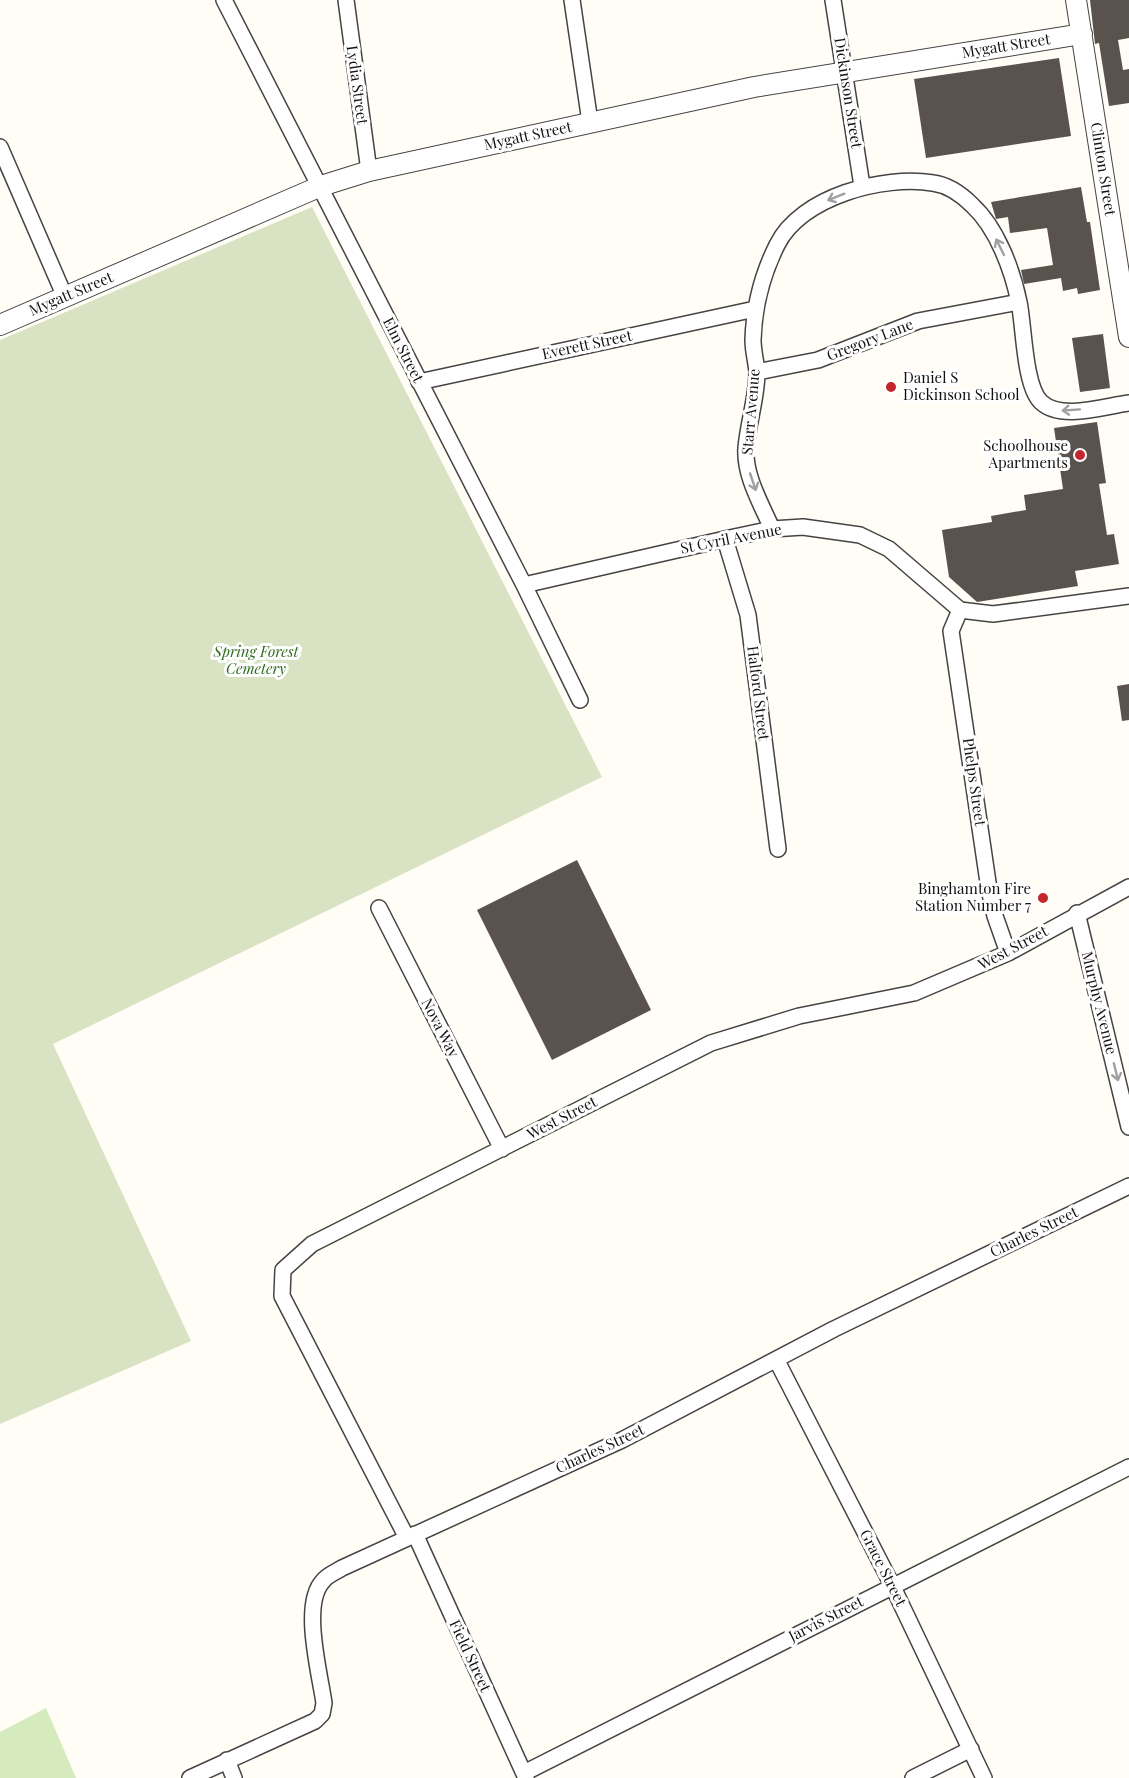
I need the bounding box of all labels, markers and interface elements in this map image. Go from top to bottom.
street label: Mygatt Street [960,28,1052,62]
street label: Dickinson Street [830,36,868,150]
street label: Lydia Street [343,44,374,126]
street label: Mygatt Street [482,116,574,154]
street label: Clinton Street [1087,121,1121,218]
one-way arrow [828,192,846,203]
one-way arrow [993,238,1005,256]
street label: Mygatt Street [26,266,116,320]
street label: Elm Street [379,313,429,386]
street label: Gregory Lane [824,313,916,365]
street label: Everett Street [540,325,634,363]
place label: Daniel S Dickinson School [903,367,1020,404]
street label: Starr Avenue [736,368,764,456]
marker: Daniel S Dickinson School [884,380,898,394]
one-way arrow [1062,405,1081,416]
place label: Schoolhouse Apartments [983,435,1068,472]
marker: Schoolhouse Apartments [1073,448,1087,462]
one-way arrow [748,472,759,491]
street label: St Cyril Avenue [678,518,783,558]
park label: Spring Forest Cemetery [212,641,299,678]
street label: Halford Street [743,644,775,742]
street label: Phelps Street [959,737,991,828]
place label: Binghamton Fire Station Number 7 [915,878,1031,915]
marker: Binghamton Fire Station Number 7 [1036,891,1050,905]
street label: West Street [973,920,1051,974]
street label: Murphy Avenue [1077,949,1122,1056]
street label: Nova Way [417,995,465,1061]
one-way arrow [1110,1063,1122,1082]
street label: West Street [522,1091,601,1144]
street label: Charles Street [986,1201,1081,1261]
street label: Charles Street [552,1419,648,1477]
street label: Grace Street [856,1526,912,1610]
street label: Jarvis Street [784,1590,867,1646]
street label: Field Street [445,1616,497,1695]

